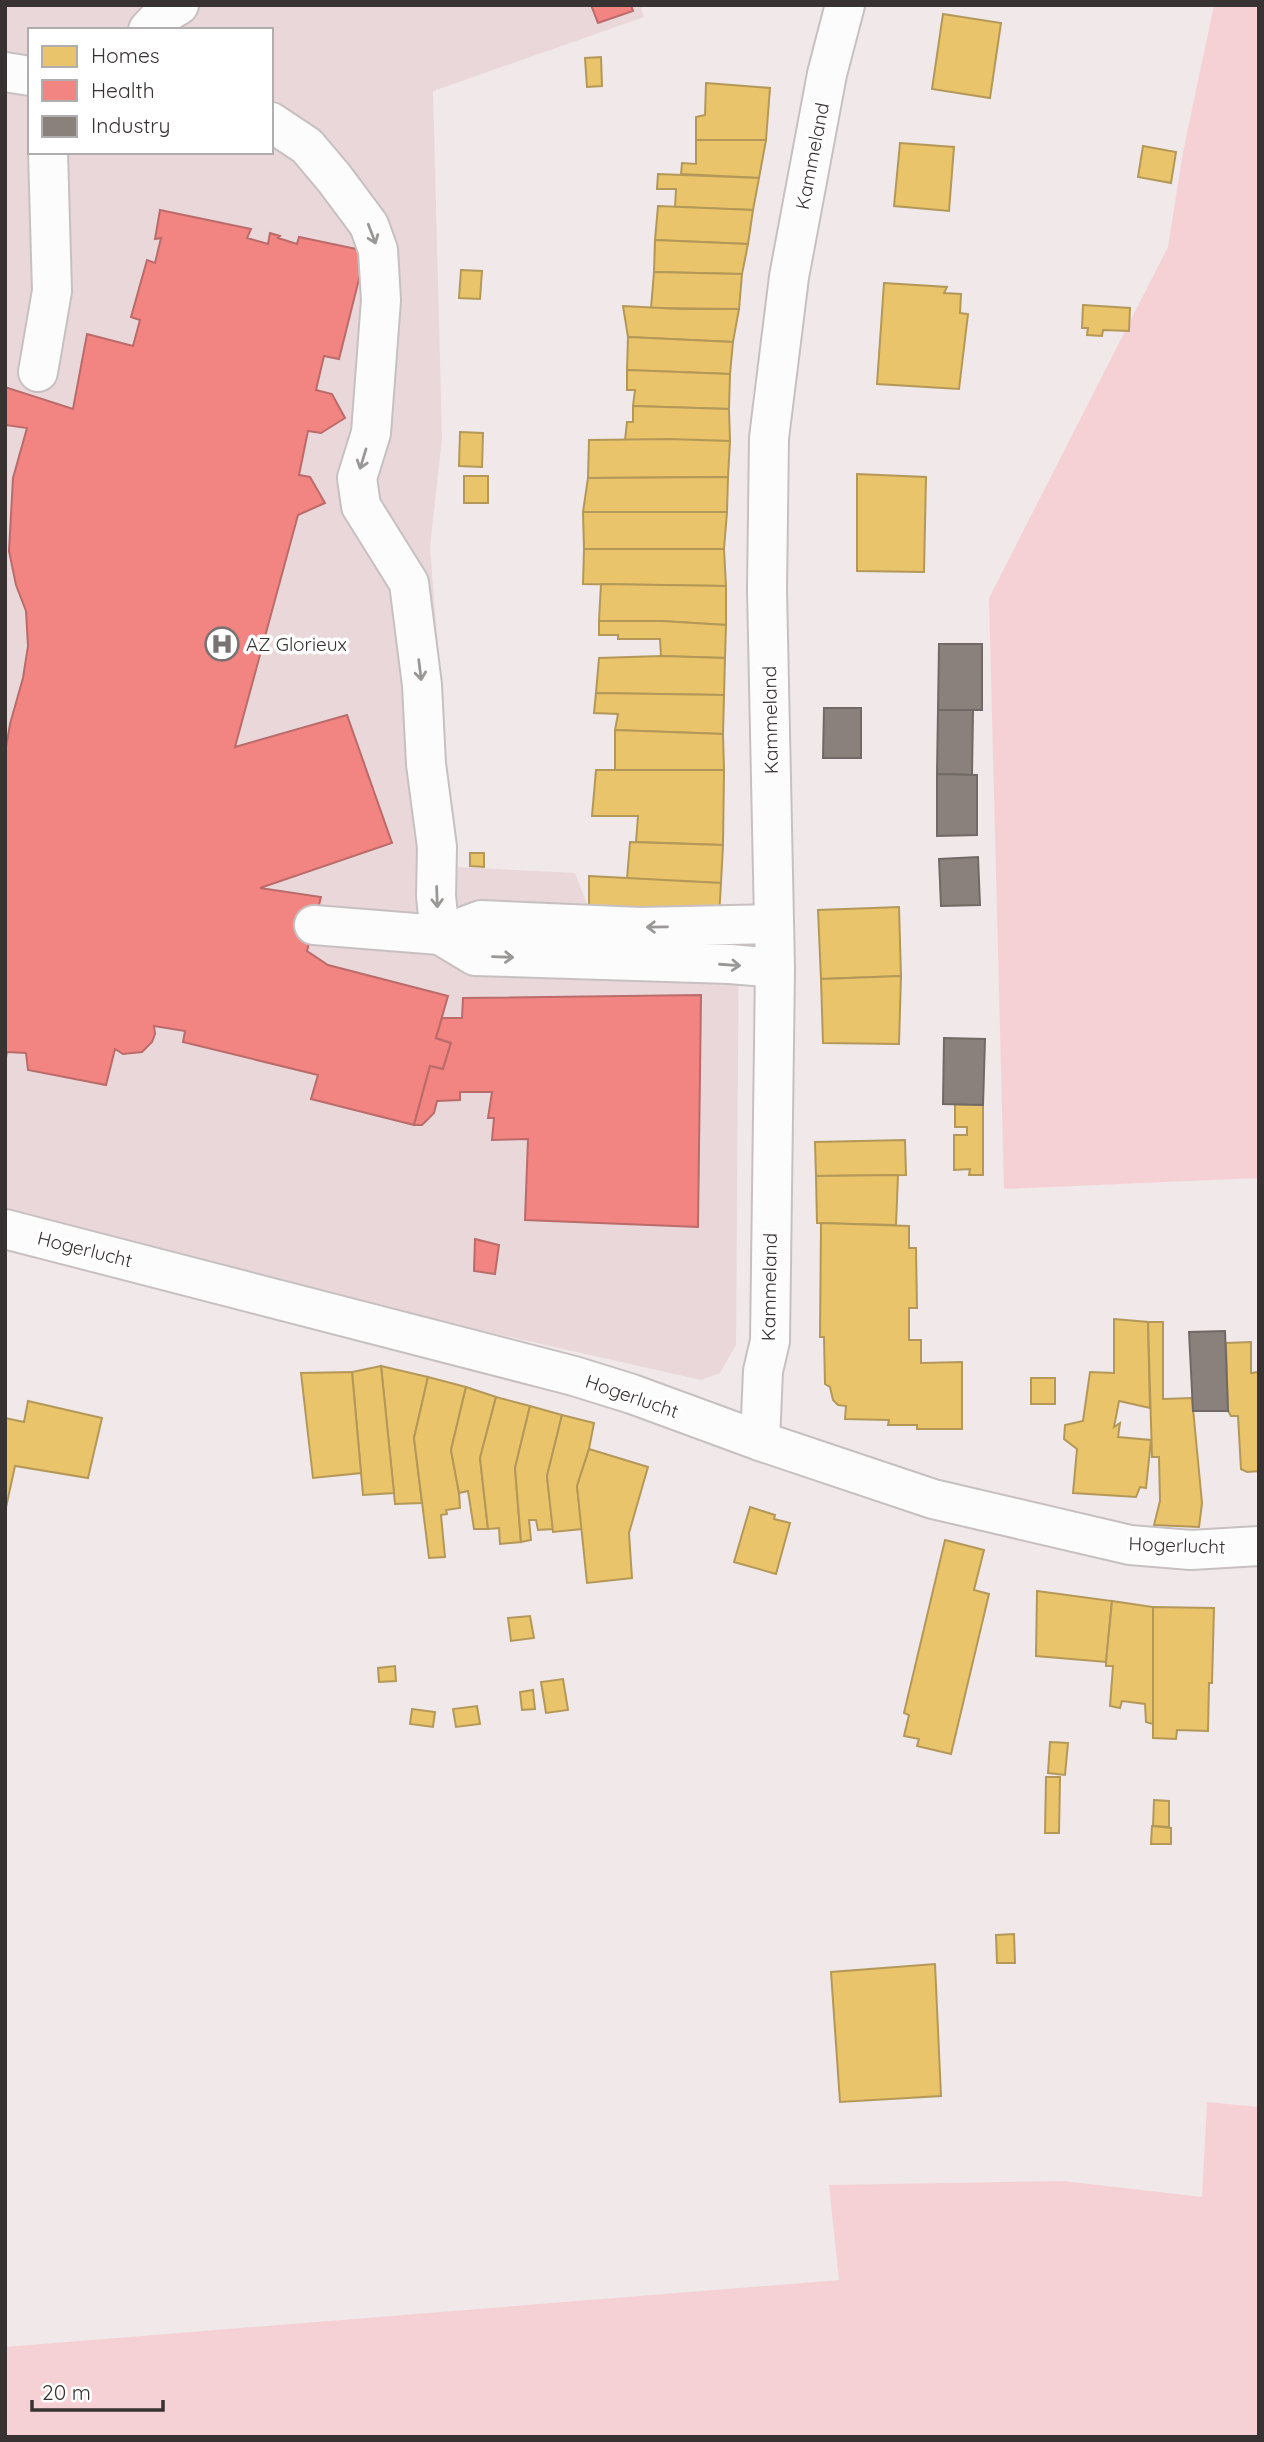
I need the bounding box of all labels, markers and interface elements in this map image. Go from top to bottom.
legend [28,28,273,154]
text: Homes [91,42,160,68]
text: Health [91,77,155,103]
street label: Kammeland [790,101,834,211]
text: Industry [91,112,170,138]
one-way arrow [366,223,379,244]
one-way arrow [356,447,369,469]
hospital icon: AZ Glorieux [203,625,241,663]
place label: AZ Glorieux [246,632,347,656]
one-way arrow [413,658,426,681]
street label: Kammeland [757,666,783,774]
one-way arrow [431,885,444,908]
one-way arrow [645,920,668,934]
one-way arrow [491,950,514,963]
one-way arrow [718,958,741,971]
street label: Hogerlucht [35,1226,135,1272]
street label: Kammeland [756,1233,782,1341]
street label: Hogerlucht [582,1369,682,1423]
street label: Hogerlucht [1128,1531,1226,1559]
scale bar [32,2368,163,2412]
text: 20 m [42,2379,91,2405]

